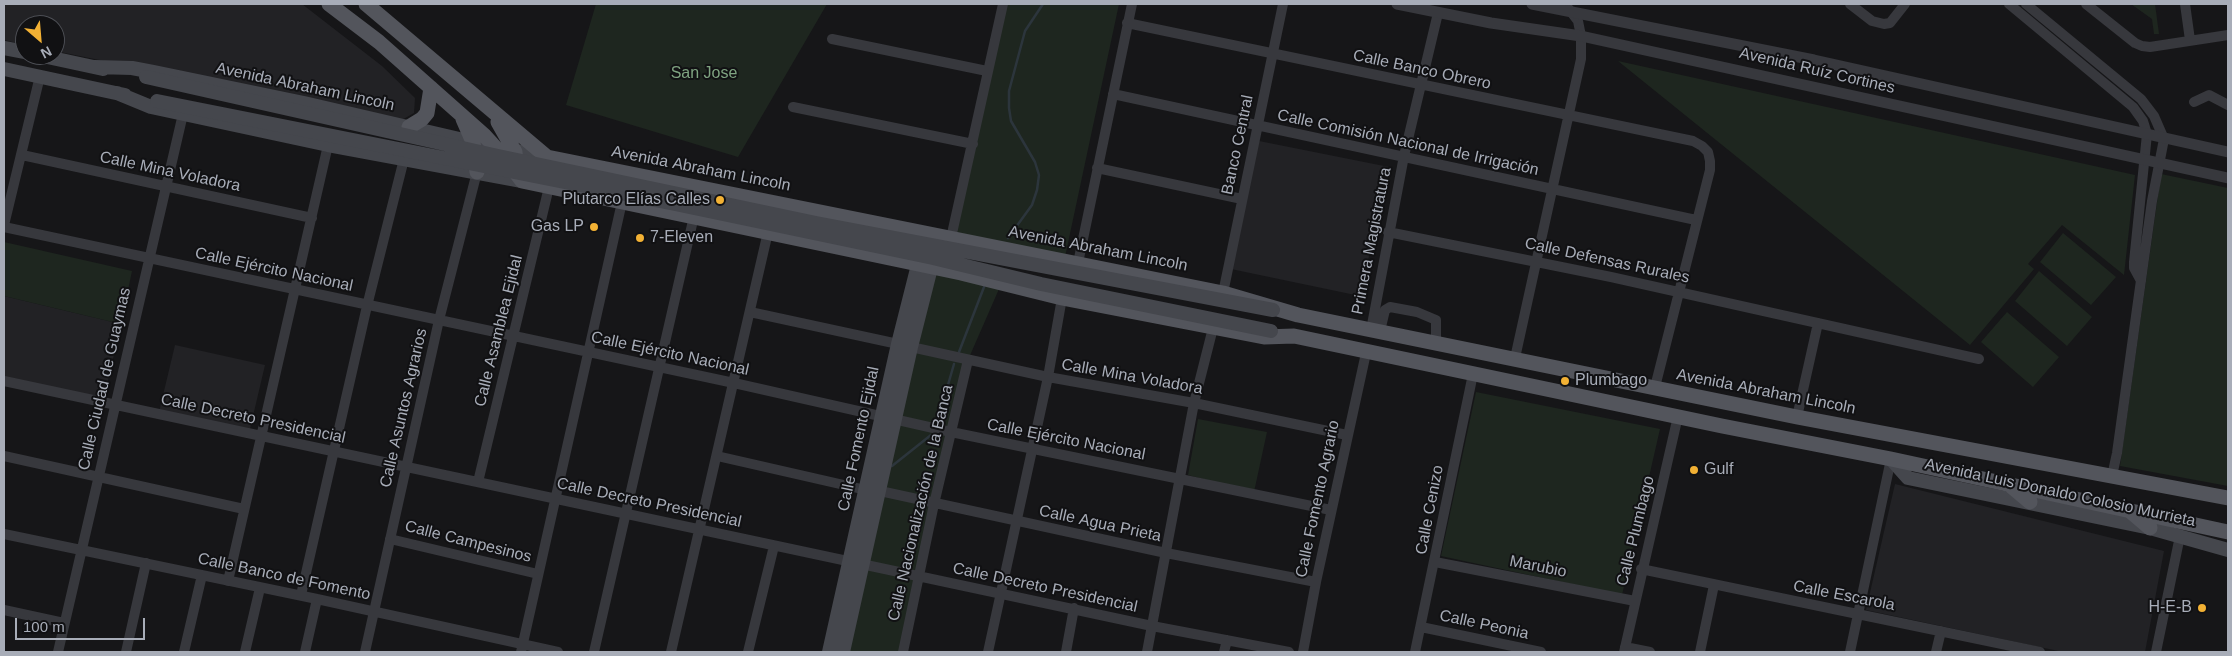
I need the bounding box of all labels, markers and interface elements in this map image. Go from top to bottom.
north arrow [15,15,65,65]
text: N [38,43,54,62]
street label: Avenida Ruíz Cortines [1737,44,1897,98]
street label: Calle Banco Obrero [1351,46,1493,94]
street label: Avenida Abraham Lincoln [214,59,396,115]
park label: San Jose [671,64,737,84]
street label: Banco Central [1218,93,1258,197]
street label: Calle Comisión Nacional de Irrigación [1276,106,1540,180]
street label: Avenida Abraham Lincoln [610,142,792,196]
street label: Calle Mina Voladora [98,148,242,196]
street label: Primera Magistratura [1348,166,1396,316]
place label: Plutarco Elías Calles [562,190,710,210]
marker: Plutarco Elías Calles [714,194,726,206]
place label: Gas LP [531,217,584,237]
marker: Gas LP [588,221,600,233]
street label: Avenida Abraham Lincoln [1007,222,1189,276]
place label: 7-Eleven [650,228,713,248]
marker: 7-Eleven [634,232,646,244]
street label: Calle Defensas Rurales [1523,234,1691,288]
street label: Calle Ejército Nacional [193,244,355,296]
street label: Calle Asamblea Ejidal [471,253,527,409]
street label: Calle Ciudad de Guaymas [75,286,135,472]
street label: Calle Asuntos Agrarios [376,327,432,489]
street label: Calle Ejército Nacional [589,328,751,380]
street label: Calle Mina Voladora [1060,355,1204,399]
street label: Calle Fomento Ejidal [834,365,884,513]
street label: Avenida Abraham Lincoln [1675,365,1857,419]
place label: Plumbago [1575,371,1647,391]
marker: Plumbago [1559,375,1571,387]
street label: Calle Nacionalización de la Banca [884,383,958,623]
street label: Calle Decreto Presidencial [159,390,347,448]
street label: Calle Ejército Nacional [985,415,1147,465]
street label: Calle Fomento Agrario [1292,419,1344,579]
street label: Avenida Luis Donaldo Colosio Murrieta [1923,455,2197,531]
place label: Gulf [1704,460,1733,480]
street label: Calle Cenizo [1412,464,1448,556]
marker: Gulf [1688,464,1700,476]
street label: Calle Decreto Presidencial [555,474,743,532]
street label: Calle Plumbago [1613,474,1659,588]
street label: Calle Agua Prieta [1037,502,1163,546]
street label: Calle Campesinos [403,517,533,567]
street label: Calle Banco de Fomento [196,549,372,605]
street label: Marubio [1508,552,1568,582]
street label: Calle Decreto Presidencial [951,559,1139,617]
street label: Calle Escarola [1792,577,1896,615]
place label: H-E-B [2148,598,2192,618]
marker: H-E-B [2196,602,2208,614]
street label: Calle Peonia [1438,606,1530,644]
scale bar [18,608,148,640]
text: 100 m [23,618,65,635]

